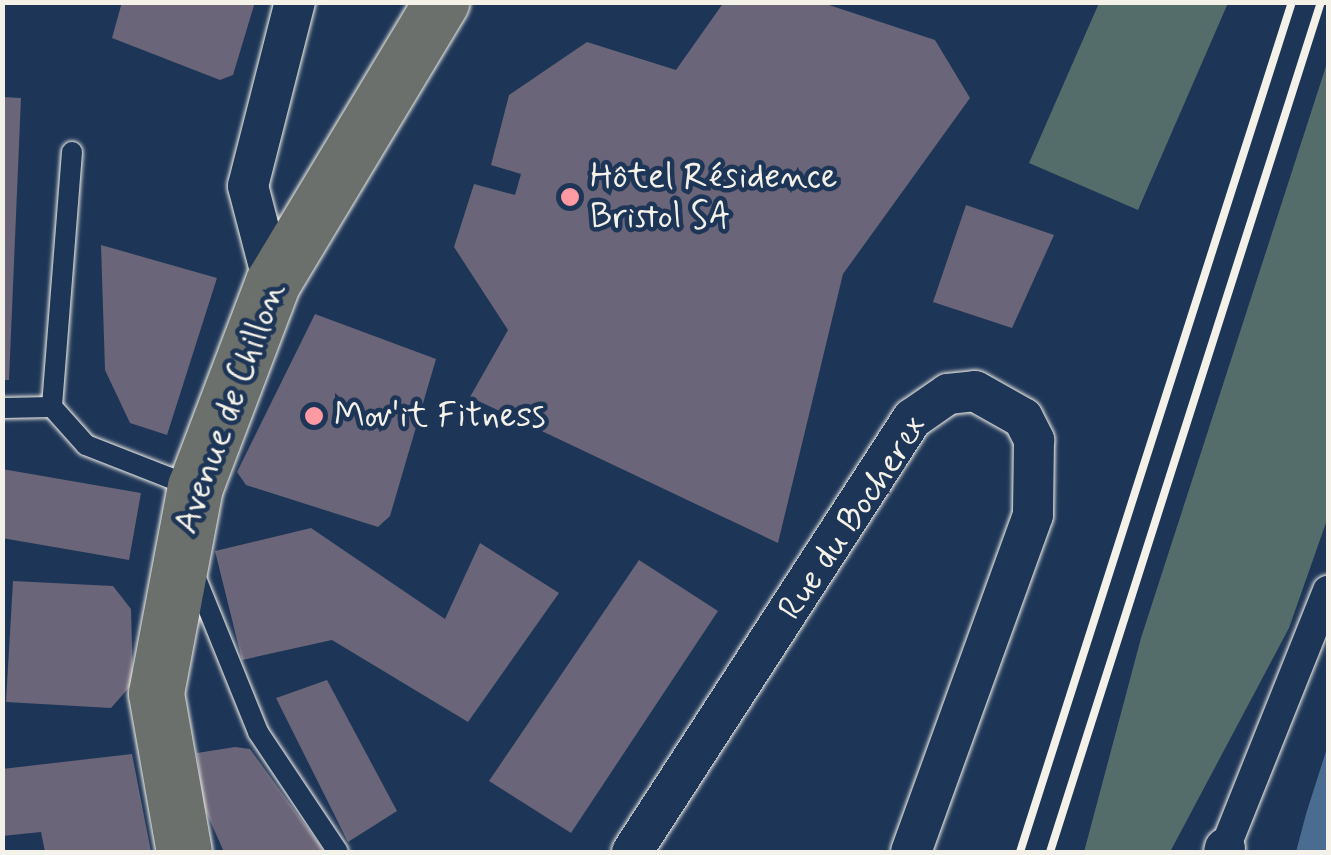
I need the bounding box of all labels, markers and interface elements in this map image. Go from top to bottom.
place label: Hôtel Résidence Bristol SA [590,156,834,238]
marker: Hôtel Résidence Bristol SA [559,186,581,208]
street label: Avenue de Chillon [165,277,295,539]
place label: Mov'it Fitness [334,395,551,437]
marker: Mov'it Fitness [303,405,325,427]
street label: Rue du Bocherex [770,409,936,627]

